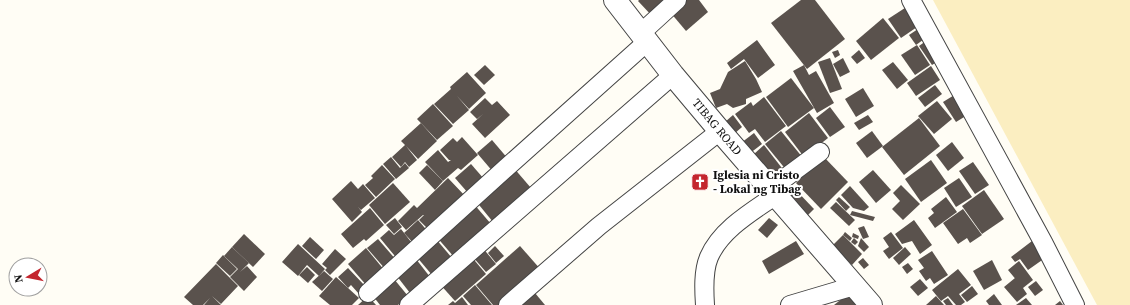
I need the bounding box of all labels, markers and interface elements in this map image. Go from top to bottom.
street label: TIBAG ROAD [689,95,745,159]
place label: Iglesia ni Cristo - Lokal ng Tibag [713,167,801,197]
church icon: Iglesia ni Cristo - Lokal ng Tibag [690,172,710,192]
north arrow [8,257,48,297]
text: N [11,273,27,284]

